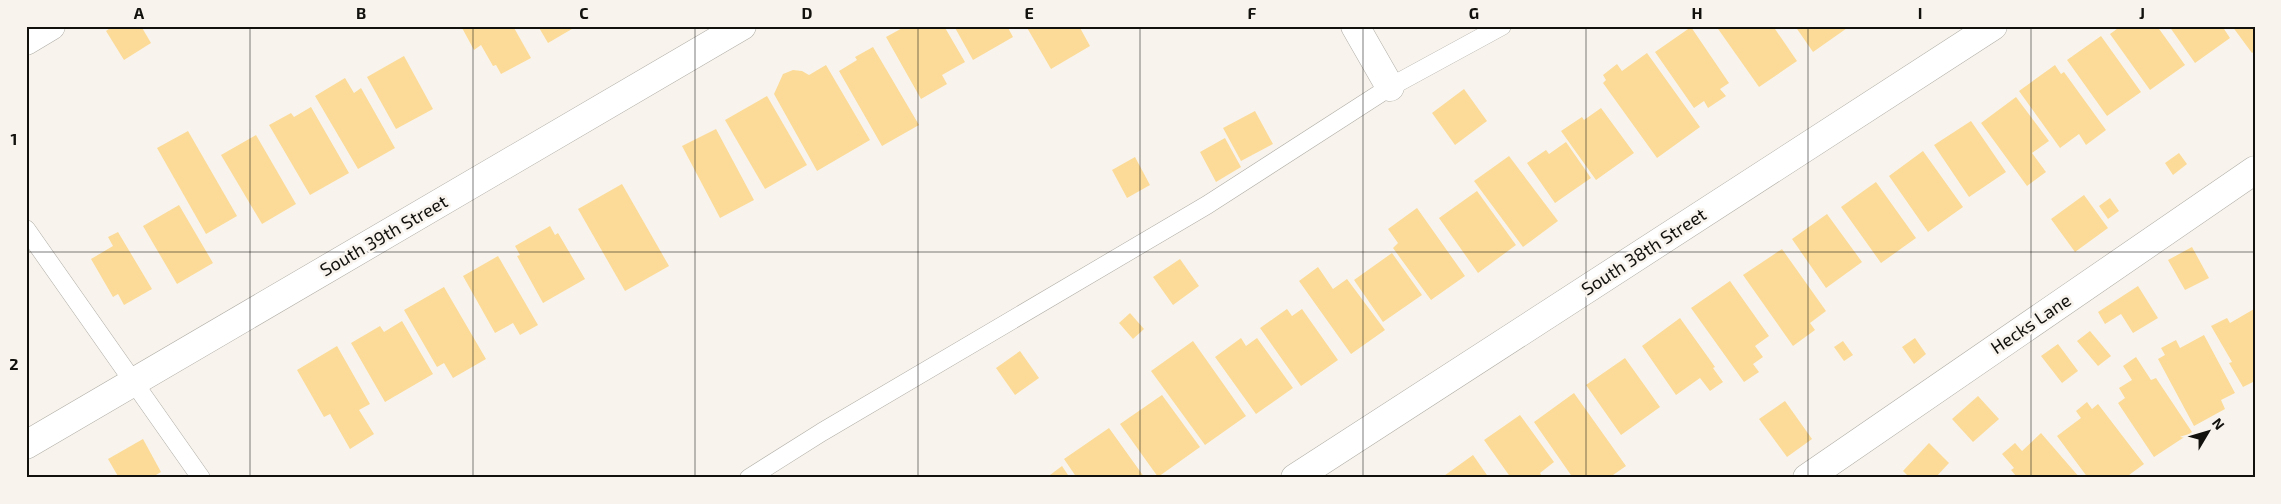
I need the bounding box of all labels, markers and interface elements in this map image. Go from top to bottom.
text: A [134,3,145,22]
text: B [356,3,366,22]
text: C [579,3,589,22]
text: D [802,3,813,22]
text: E [1024,3,1034,22]
text: F [1248,3,1257,22]
text: G [1469,3,1479,22]
text: H [1691,3,1703,22]
text: I [1918,3,1922,22]
text: J [2139,3,2145,22]
text: 1 [11,129,17,148]
street label: South 39th Street [316,190,451,281]
street label: South 38th Street [1577,203,1710,300]
street label: Hecks Lane [1986,288,2075,358]
text: 2 [9,354,19,373]
north arrow [2184,406,2234,456]
text: N [2209,414,2228,433]

